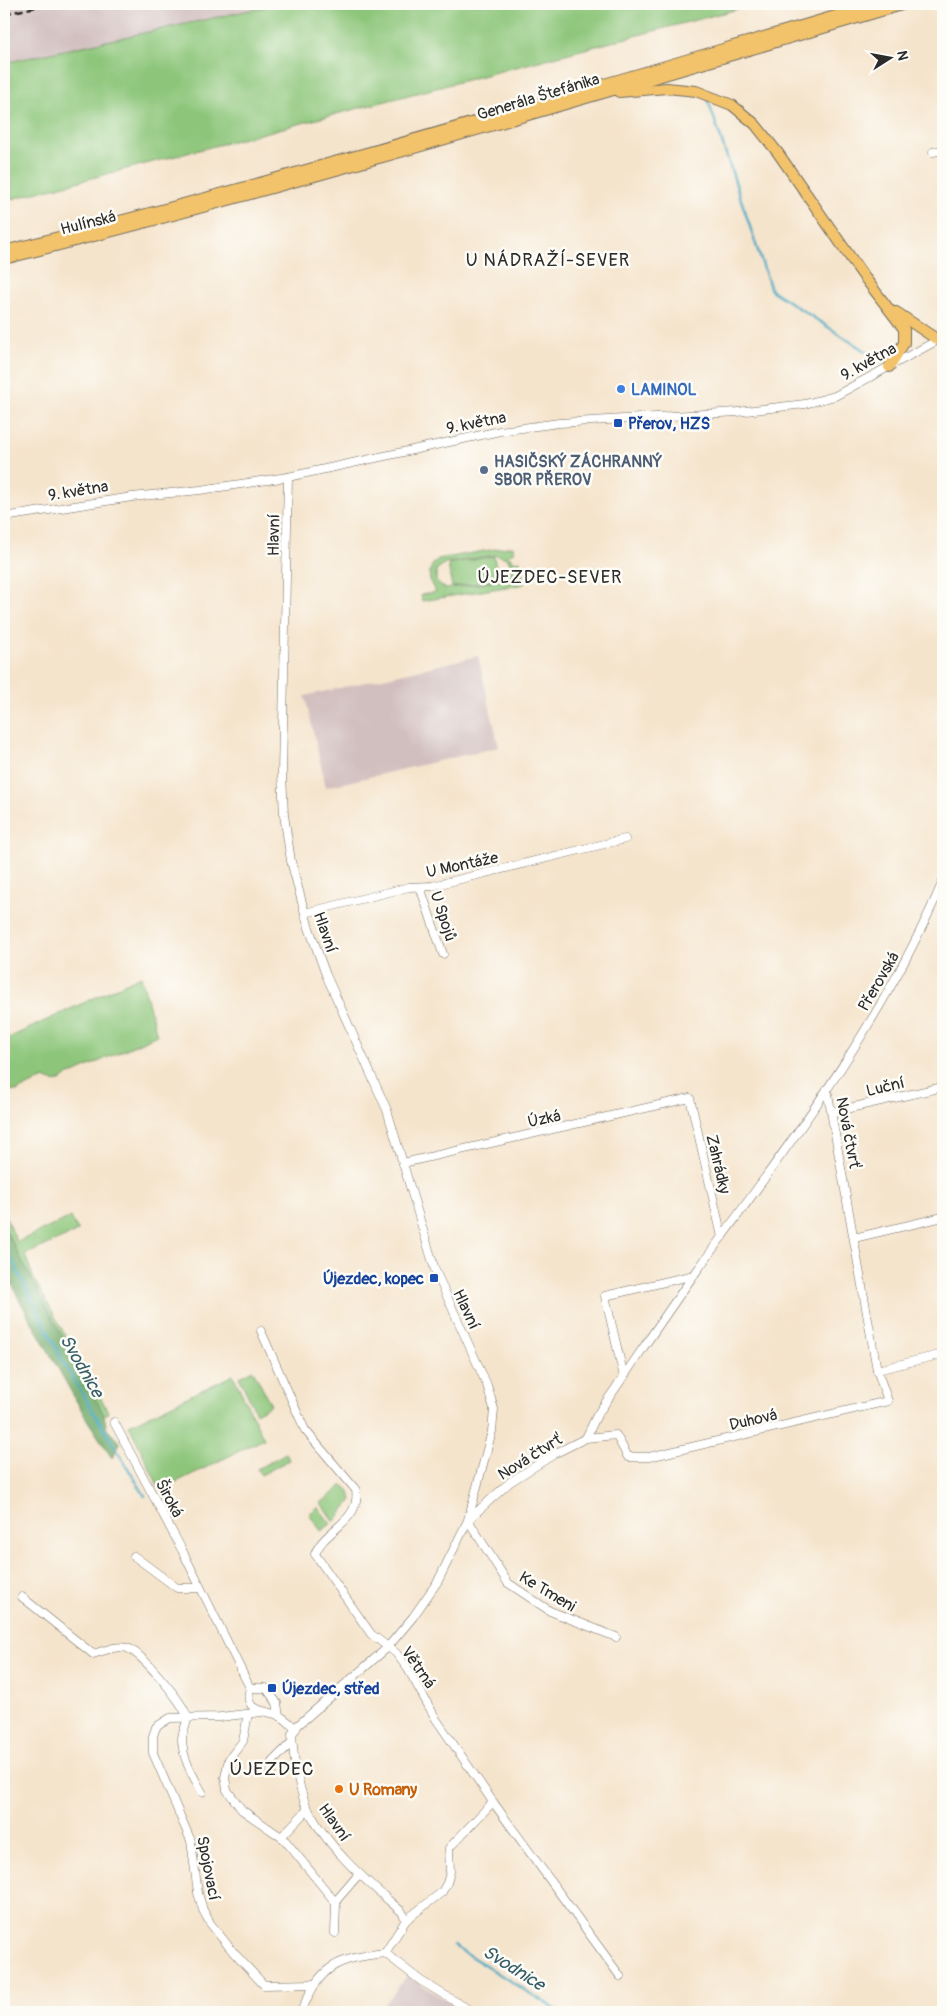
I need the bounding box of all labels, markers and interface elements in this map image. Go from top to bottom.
north arrow [864,32,914,82]
text: N [893,49,912,62]
street label: Generála Štefánika [474,68,602,125]
street label: Hulínská [58,206,118,240]
district label: U NÁDRAŽÍ-SEVER [466,249,630,272]
street label: 9. května [837,338,900,385]
place label: LAMINOL [631,380,696,400]
marker: LAMINOL [615,383,627,395]
street label: 9. května [445,407,508,439]
place label: Přerov, HZS [628,414,710,434]
marker: Přerov, HZS [612,417,624,429]
place label: HASIČSKÝ ZÁCHRANNÝ SBOR PŘEROV [494,451,663,490]
marker: HASIČSKÝ ZÁCHRANNÝ SBOR PŘEROV [478,464,490,476]
street label: 9. května [47,476,110,506]
street label: Hlavní [264,514,284,556]
district label: ÚJEZDEC-SEVER [477,566,623,589]
street label: U Montáže [424,848,500,882]
street label: U Spojů [426,889,461,944]
street label: Hlavní [309,909,341,955]
street label: Přerovská [854,948,904,1015]
street label: Luční [864,1073,906,1101]
street label: Nová čtvrť [831,1095,865,1171]
street label: Úzká [526,1106,563,1132]
street label: Zahrádky [701,1133,735,1196]
place label: Újezdec, kopec [323,1269,424,1289]
marker: Újezdec, kopec [428,1272,440,1284]
street label: Hlavní [448,1286,484,1333]
water label: Svodnice [54,1331,110,1404]
street label: Duhová [727,1405,779,1435]
street label: Nová čtvrť [494,1429,567,1485]
street label: Široká [151,1475,188,1521]
street label: Ke Tmeni [516,1567,580,1617]
street label: Větrná [397,1643,440,1692]
place label: Újezdec, střed [282,1679,380,1699]
marker: Újezdec, střed [266,1682,278,1694]
district label: ÚJEZDEC [229,1757,315,1781]
place label: U Romany [349,1780,417,1800]
marker: U Romany [333,1783,345,1795]
street label: Hlavní [314,1800,354,1846]
street label: Spojovací [192,1834,224,1902]
water label: Svodnice [479,1941,551,1997]

